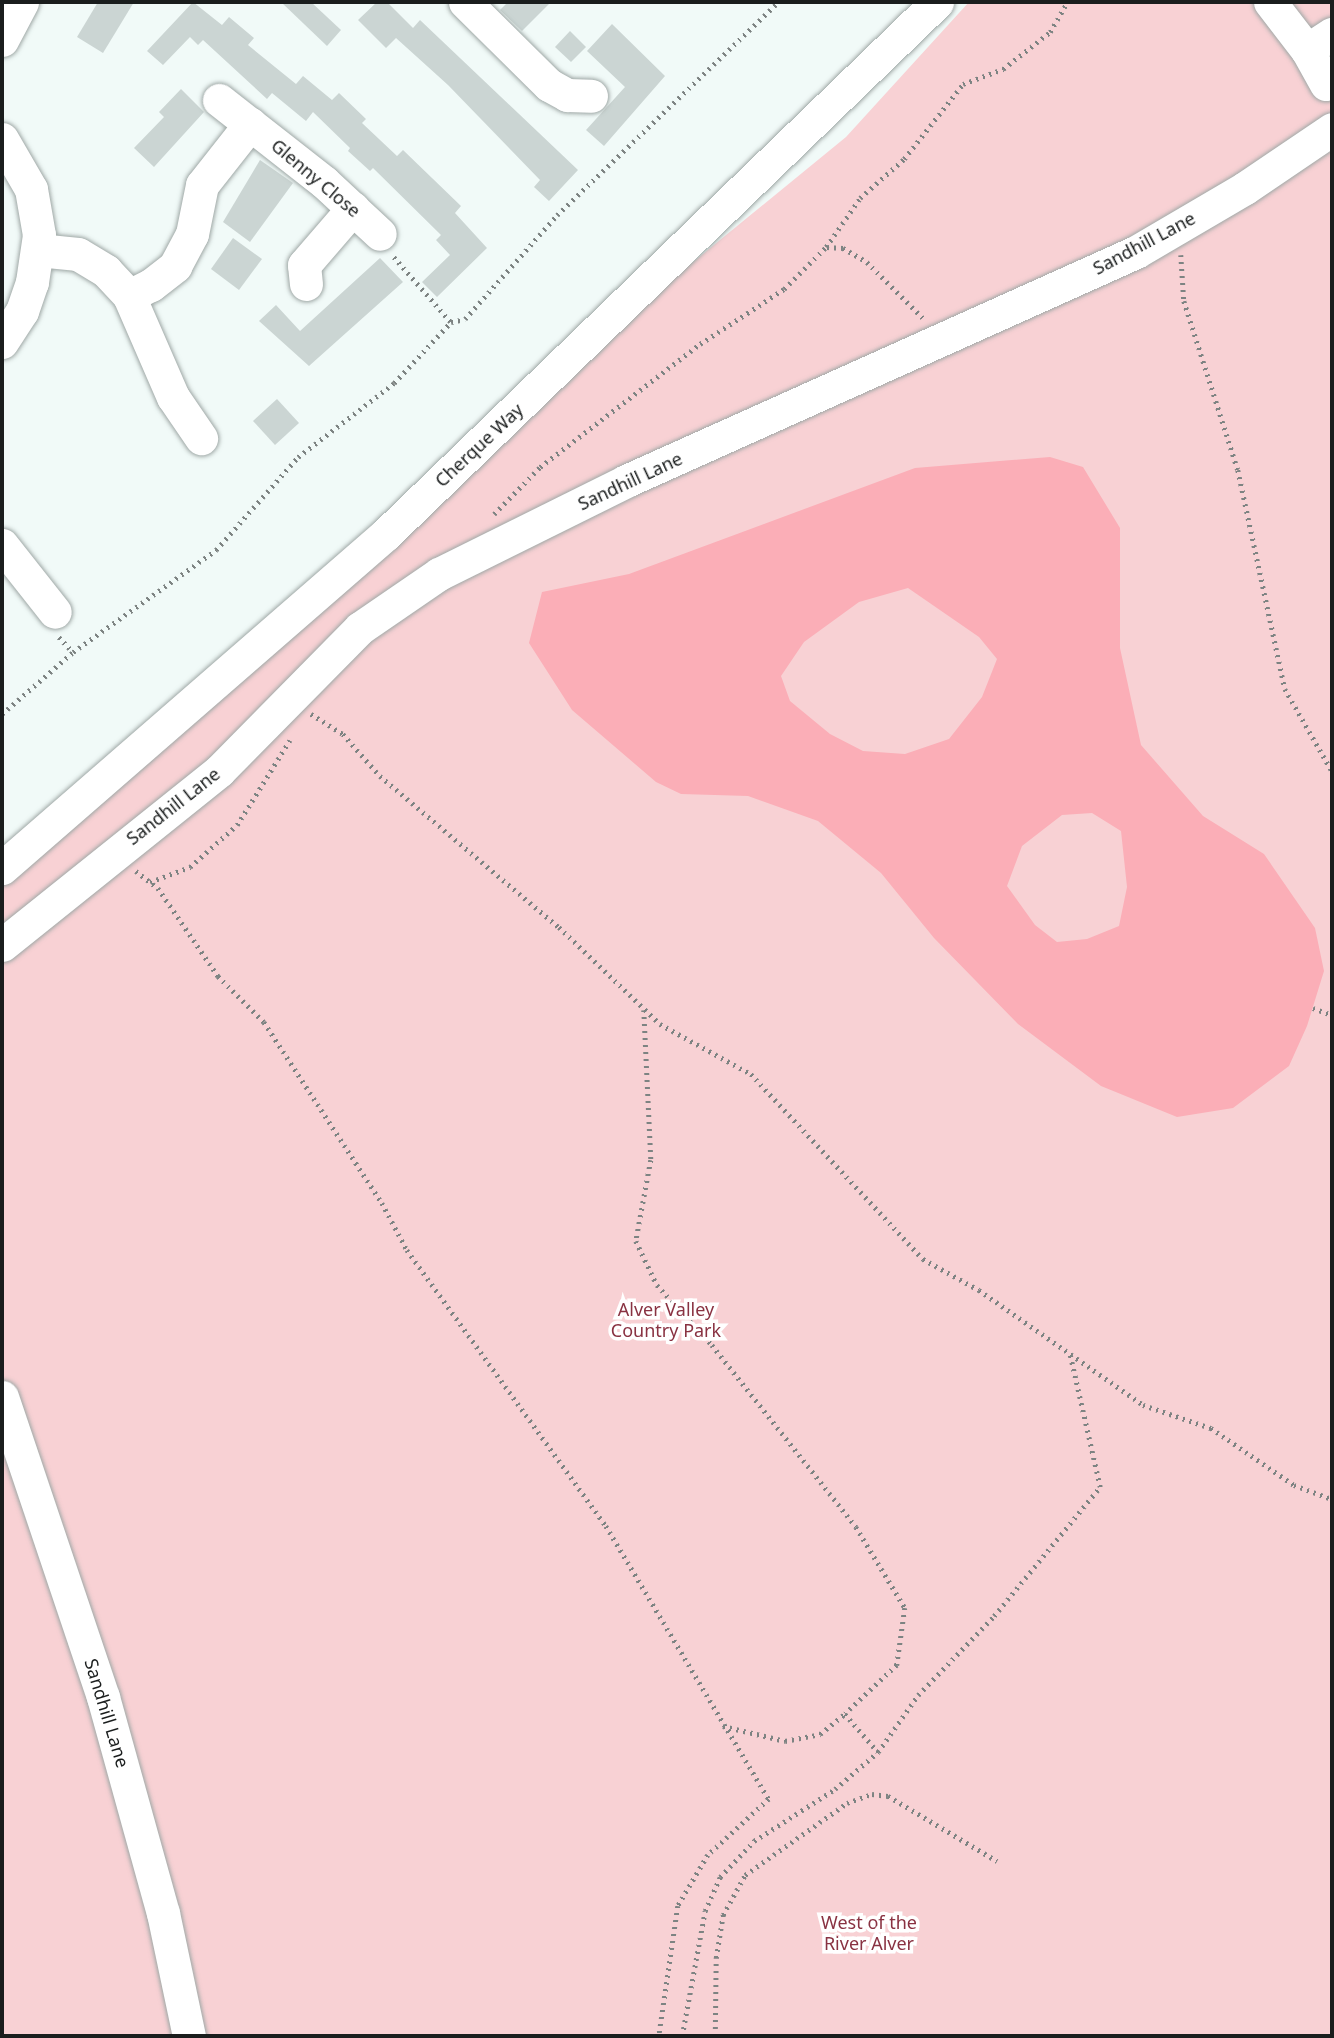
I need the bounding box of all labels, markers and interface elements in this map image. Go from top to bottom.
street label: Glenny Close [267,134,365,222]
street label: Sandhill Lane [1089,207,1199,279]
street label: Cherque Way [431,399,527,491]
street label: Sandhill Lane [574,447,686,515]
street label: Sandhill Lane [122,763,224,849]
park label: Alver Valley Country Park [611,1299,721,1342]
street label: Sandhill Lane [80,1656,134,1770]
park label: West of the River Alver [821,1912,917,1954]

